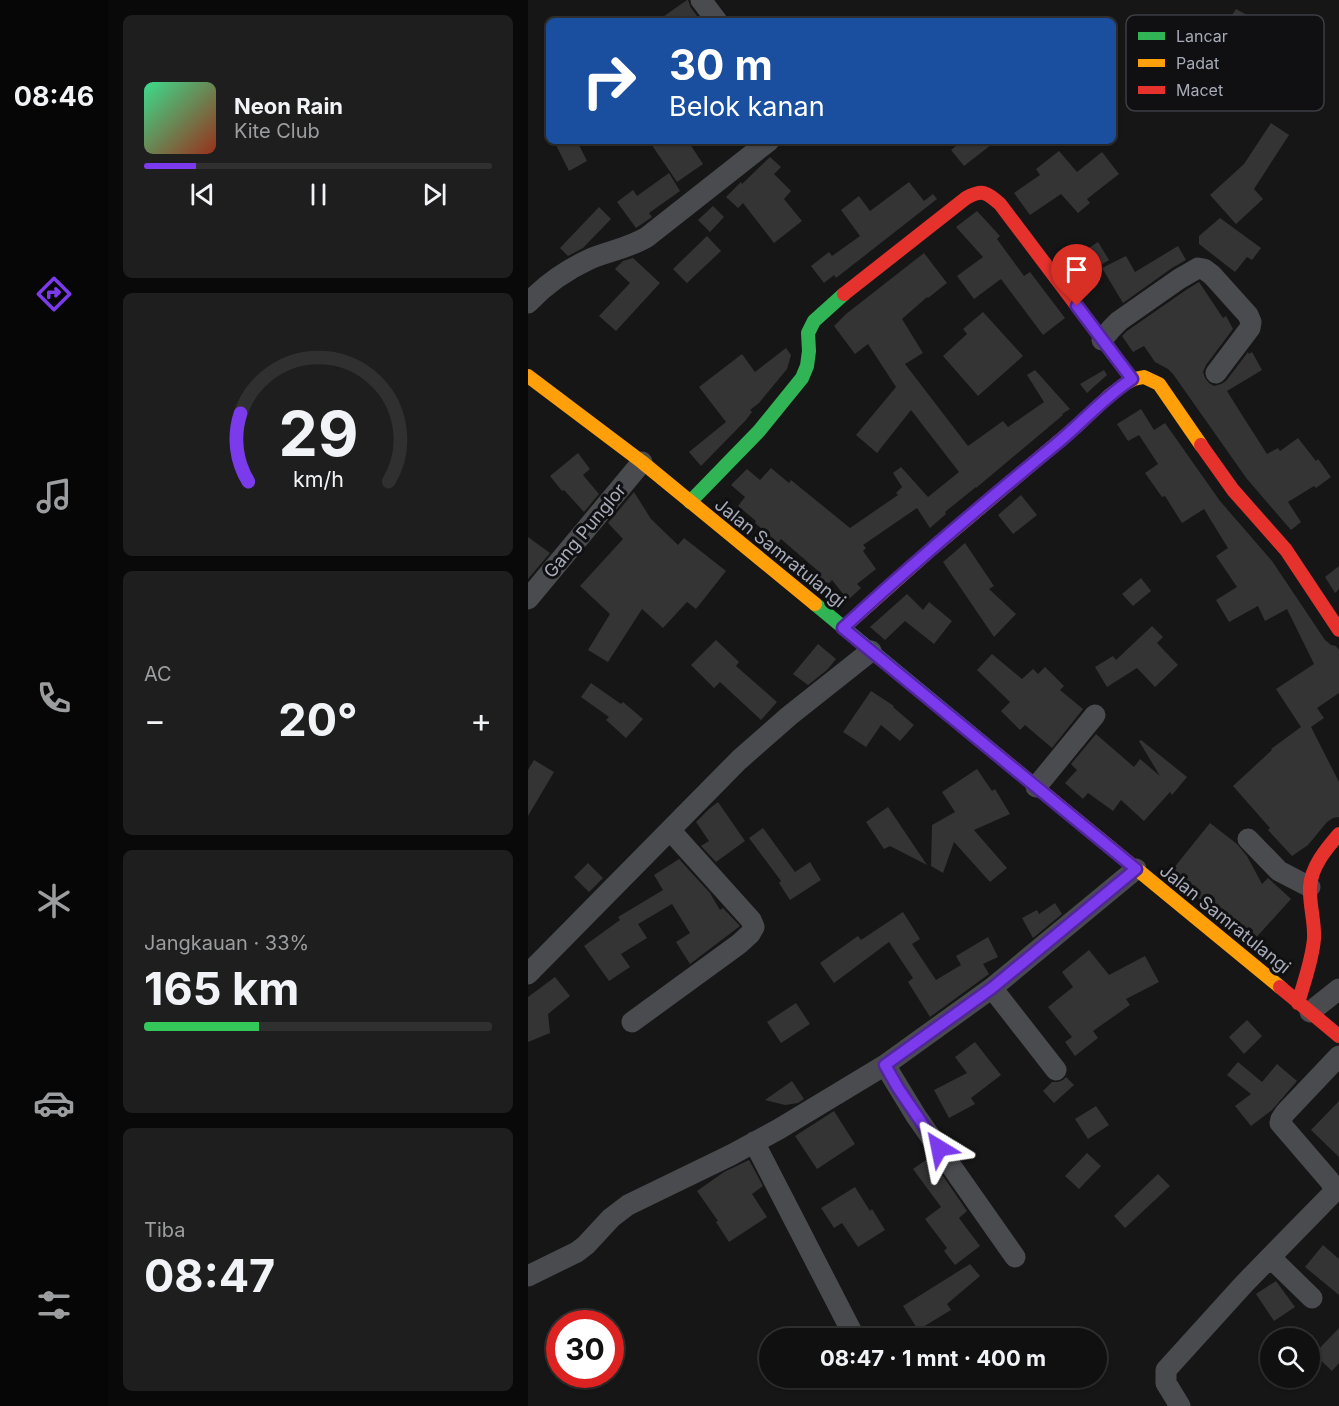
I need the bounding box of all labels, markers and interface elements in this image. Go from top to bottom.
legend [1126,15,1324,111]
text: Lancar [1176,26,1228,46]
text: 30 m [669,39,773,90]
icon: right [570,42,648,120]
text: Padat [1176,53,1219,73]
text: 08:46 [14,80,94,113]
text: Macet [1176,80,1223,100]
text: Belok kanan [669,90,825,123]
text: Neon Rain [234,93,343,119]
text: Kite Club [234,119,320,143]
icon: previous [186,178,219,211]
icon: pause [302,178,335,211]
icon: next [418,178,451,211]
pin [1051,244,1102,306]
icon: arrive [1060,253,1093,286]
icon: directions [33,273,75,315]
text: 29 [278,396,358,471]
text: km/h [293,466,343,492]
icon: music [33,475,75,517]
street label: Gang Punglor [539,479,630,582]
street label: Jalan Samratulangi [711,494,850,612]
text: AC [144,662,172,686]
icon: phone [33,677,75,719]
text: 20° [278,692,358,747]
text: − [144,700,166,740]
text: + [470,700,492,740]
street label: Jalan Samratulangi [1156,860,1295,978]
icon: climate [33,880,75,922]
text: Jangkauan · 33% [144,931,309,955]
text: 165 km [144,961,299,1016]
icon: car [33,1082,75,1124]
position arrow [907,1116,971,1180]
text: Tiba [144,1218,185,1242]
text: 08:47 [144,1248,275,1303]
icon: filters [33,1284,75,1326]
speed limit sign: 30 [546,1310,624,1388]
map controls [1260,1328,1320,1388]
button: search [1260,1328,1320,1388]
text: 08:47 · 1 mnt · 400 m [820,1345,1046,1371]

